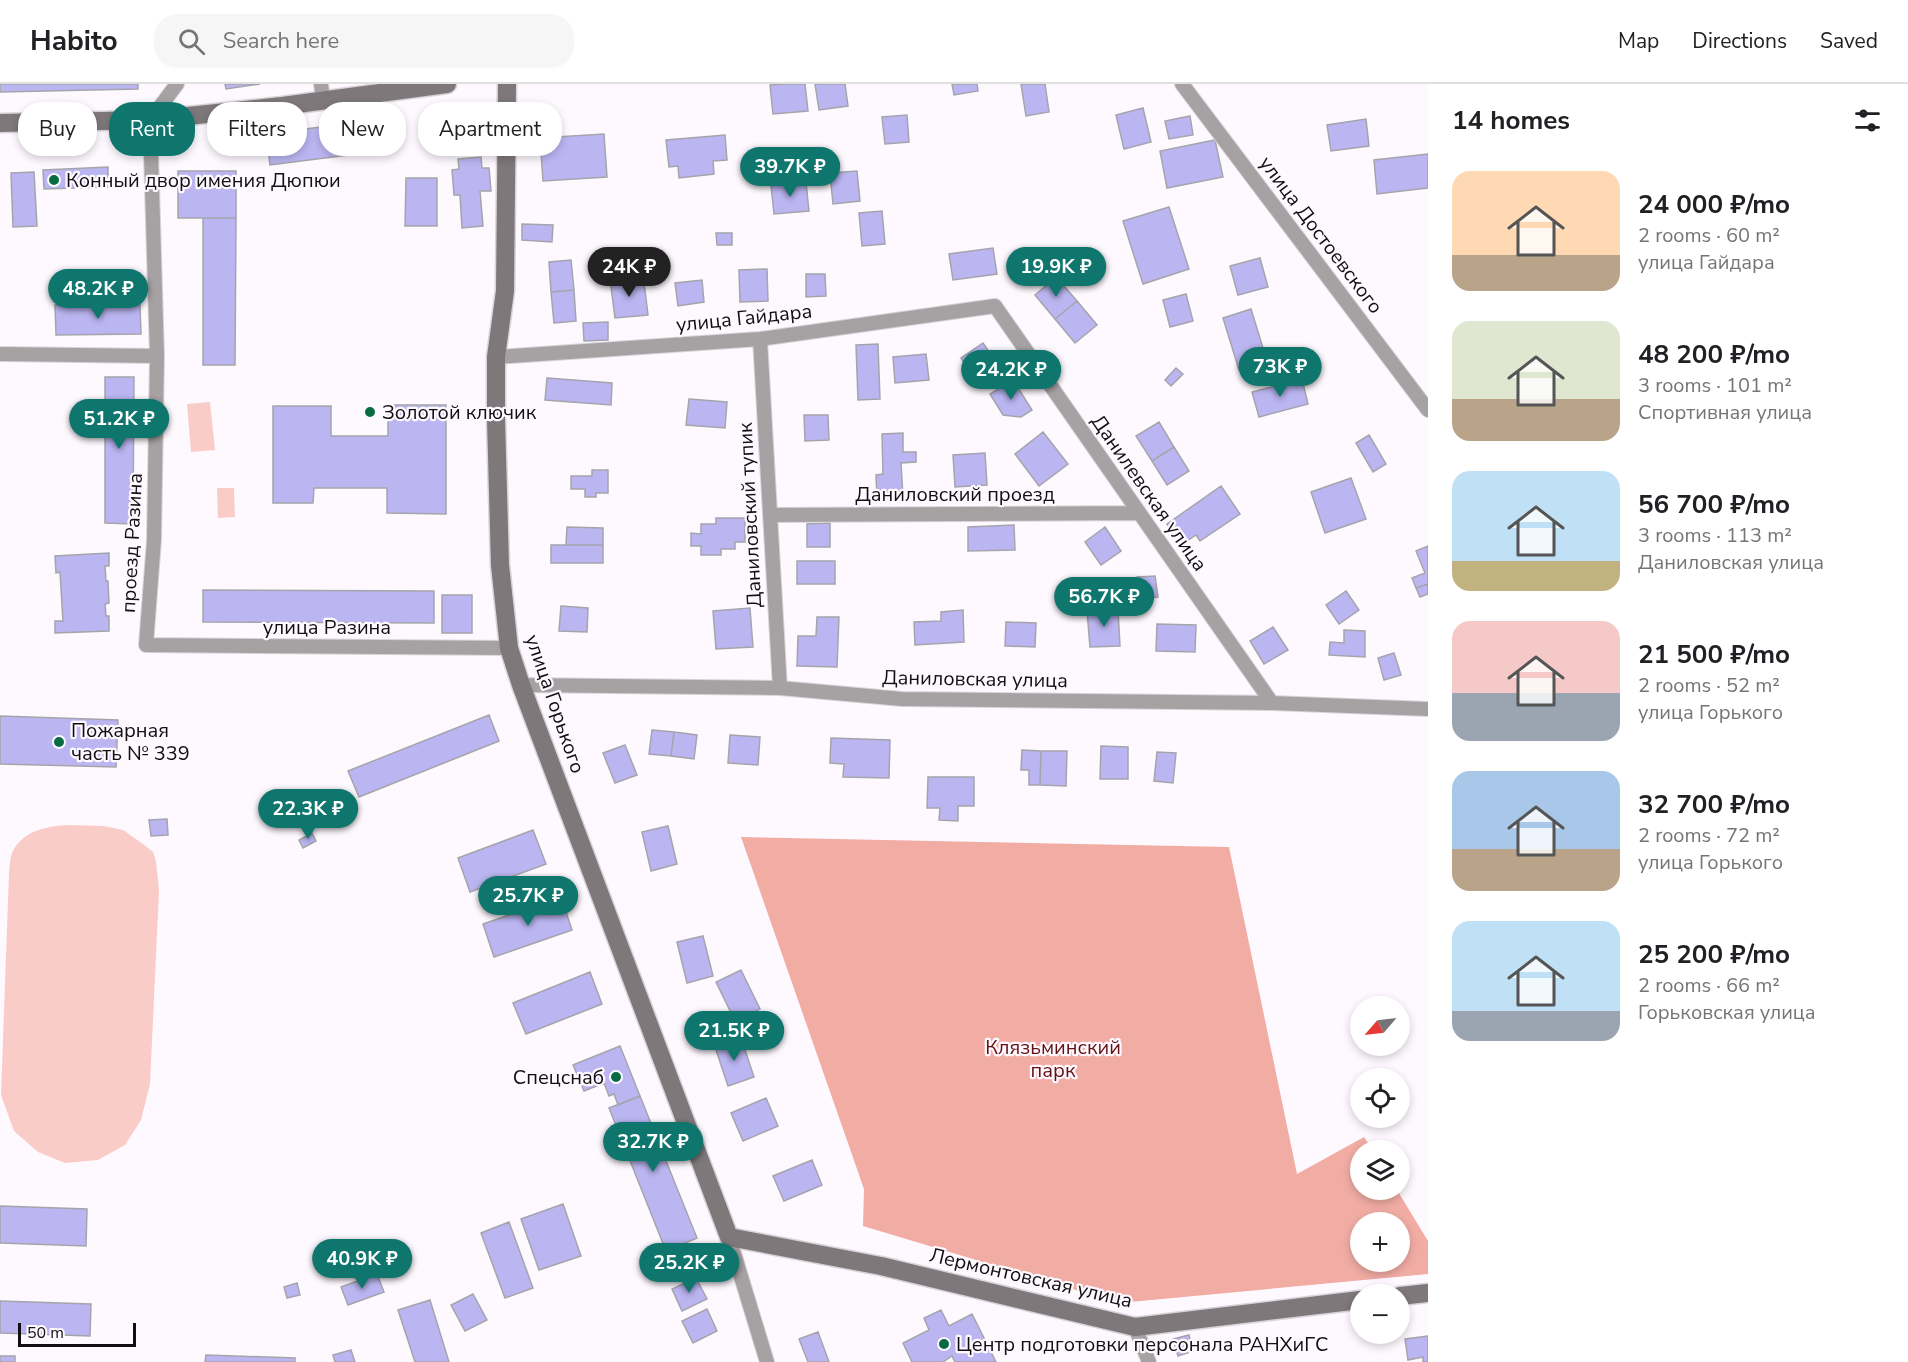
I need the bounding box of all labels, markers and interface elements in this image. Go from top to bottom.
search box [154,14,574,68]
text: Habito [30,22,118,60]
icon: search [175,25,208,58]
text: Search here [223,26,339,56]
text: Map [1618,27,1659,55]
text: Directions [1692,27,1787,55]
text: Saved [1820,27,1878,55]
chip: Buy [18,102,97,156]
chip: Rent [109,102,195,156]
chip: Filters [207,102,307,156]
chip: New [319,102,406,156]
chip: Apartment [418,102,562,156]
text: 14 homes [1452,103,1570,138]
icon: filters [1851,104,1884,137]
pin: 39.7K ₽ [735,147,845,198]
street label: улица Достоевского [1253,151,1389,319]
text: 39.7K ₽ [754,153,826,180]
place label: Конный двор имения Дюпюи [66,167,341,194]
marker: Конный двор имения Дюпюи [47,173,61,187]
text: 24 000 ₽/mo [1638,187,1790,222]
icon: home [1500,195,1572,267]
text: 2 rooms · 60 m² [1638,222,1780,249]
pin: 24K ₽ [587,247,671,298]
pin: 19.9K ₽ [1001,247,1111,298]
text: улица Гайдара [1638,249,1775,276]
text: 24K ₽ [602,253,656,280]
text: 19.9K ₽ [1020,253,1092,280]
pin: 48.2K ₽ [43,269,153,320]
text: 48.2K ₽ [62,275,134,302]
street label: улица Гайдара [675,297,813,339]
text: 48 200 ₽/mo [1638,337,1790,372]
icon: home [1500,345,1572,417]
pin: 73K ₽ [1238,347,1322,398]
pin: 24.2K ₽ [956,350,1066,401]
text: 73K ₽ [1253,353,1307,380]
text: 24.2K ₽ [975,356,1047,383]
text: 3 rooms · 101 m² [1638,372,1792,399]
pin: 51.2K ₽ [64,399,174,450]
place label: Золотой ключик [382,399,537,426]
text: Спортивная улица [1638,399,1812,426]
text: 51.2K ₽ [83,405,155,432]
marker: Золотой ключик [363,405,377,419]
street label: Данилевская улица [1085,409,1213,577]
street label: Даниловский тупик [732,421,768,608]
street label: проезд Разина [115,472,149,614]
street label: Даниловский проезд [855,481,1055,508]
text: 56 700 ₽/mo [1638,487,1790,522]
icon: home [1500,495,1572,567]
text: 3 rooms · 113 m² [1638,522,1792,549]
text: Даниловская улица [1638,549,1824,576]
pin: 56.7K ₽ [1049,577,1159,628]
text: 56.7K ₽ [1068,583,1140,610]
street label: улица Разина [263,614,391,641]
street label: улица Горького [519,631,591,777]
text: 21 500 ₽/mo [1638,637,1790,672]
icon: home [1500,645,1572,717]
street label: Даниловская улица [882,664,1068,694]
text: 2 rooms · 52 m² [1638,672,1780,699]
text: улица Горького [1638,699,1783,726]
place label: Пожарная часть № 339 [71,717,190,767]
marker: Пожарная часть № 339 [52,735,66,749]
text: 32 700 ₽/mo [1638,787,1790,822]
pin: 22.3K ₽ [253,789,363,840]
text: 22.3K ₽ [272,795,344,822]
icon: home [1500,795,1572,867]
text: 2 rooms · 72 m² [1638,822,1780,849]
text: улица Горького [1638,849,1783,876]
pin: 25.7K ₽ [473,876,583,927]
text: 25.7K ₽ [492,882,564,909]
text: 25 200 ₽/mo [1638,937,1790,972]
icon: home [1500,945,1572,1017]
text: 2 rooms · 66 m² [1638,972,1780,999]
north arrow [1350,996,1410,1056]
map controls [1350,996,1410,1344]
text: Горьковская улица [1638,999,1816,1026]
pin: 21.5K ₽ [679,1011,789,1062]
text: 21.5K ₽ [698,1017,770,1044]
park label: Клязьминский парк [985,1034,1121,1084]
place label: Спецснаб [513,1064,604,1091]
button: locate [1350,1068,1410,1128]
marker: Спецснаб [609,1070,623,1084]
pin: 32.7K ₽ [598,1122,708,1173]
text: 32.7K ₽ [617,1128,689,1155]
button: layers [1350,1140,1410,1200]
button: + [1350,1212,1410,1272]
pin: 40.9K ₽ [307,1239,417,1290]
street label: Лермонтовская улица [927,1242,1135,1314]
pin: 25.2K ₽ [634,1243,744,1294]
text: 40.9K ₽ [326,1245,398,1272]
text: 25.2K ₽ [653,1249,725,1276]
button: − [1350,1284,1410,1344]
scale bar [18,1320,136,1348]
text: 50 m [27,1322,64,1344]
place label: Центр подготовки персонала РАНХиГС [956,1331,1328,1358]
marker: Центр подготовки персонала РАНХиГС [937,1337,951,1351]

